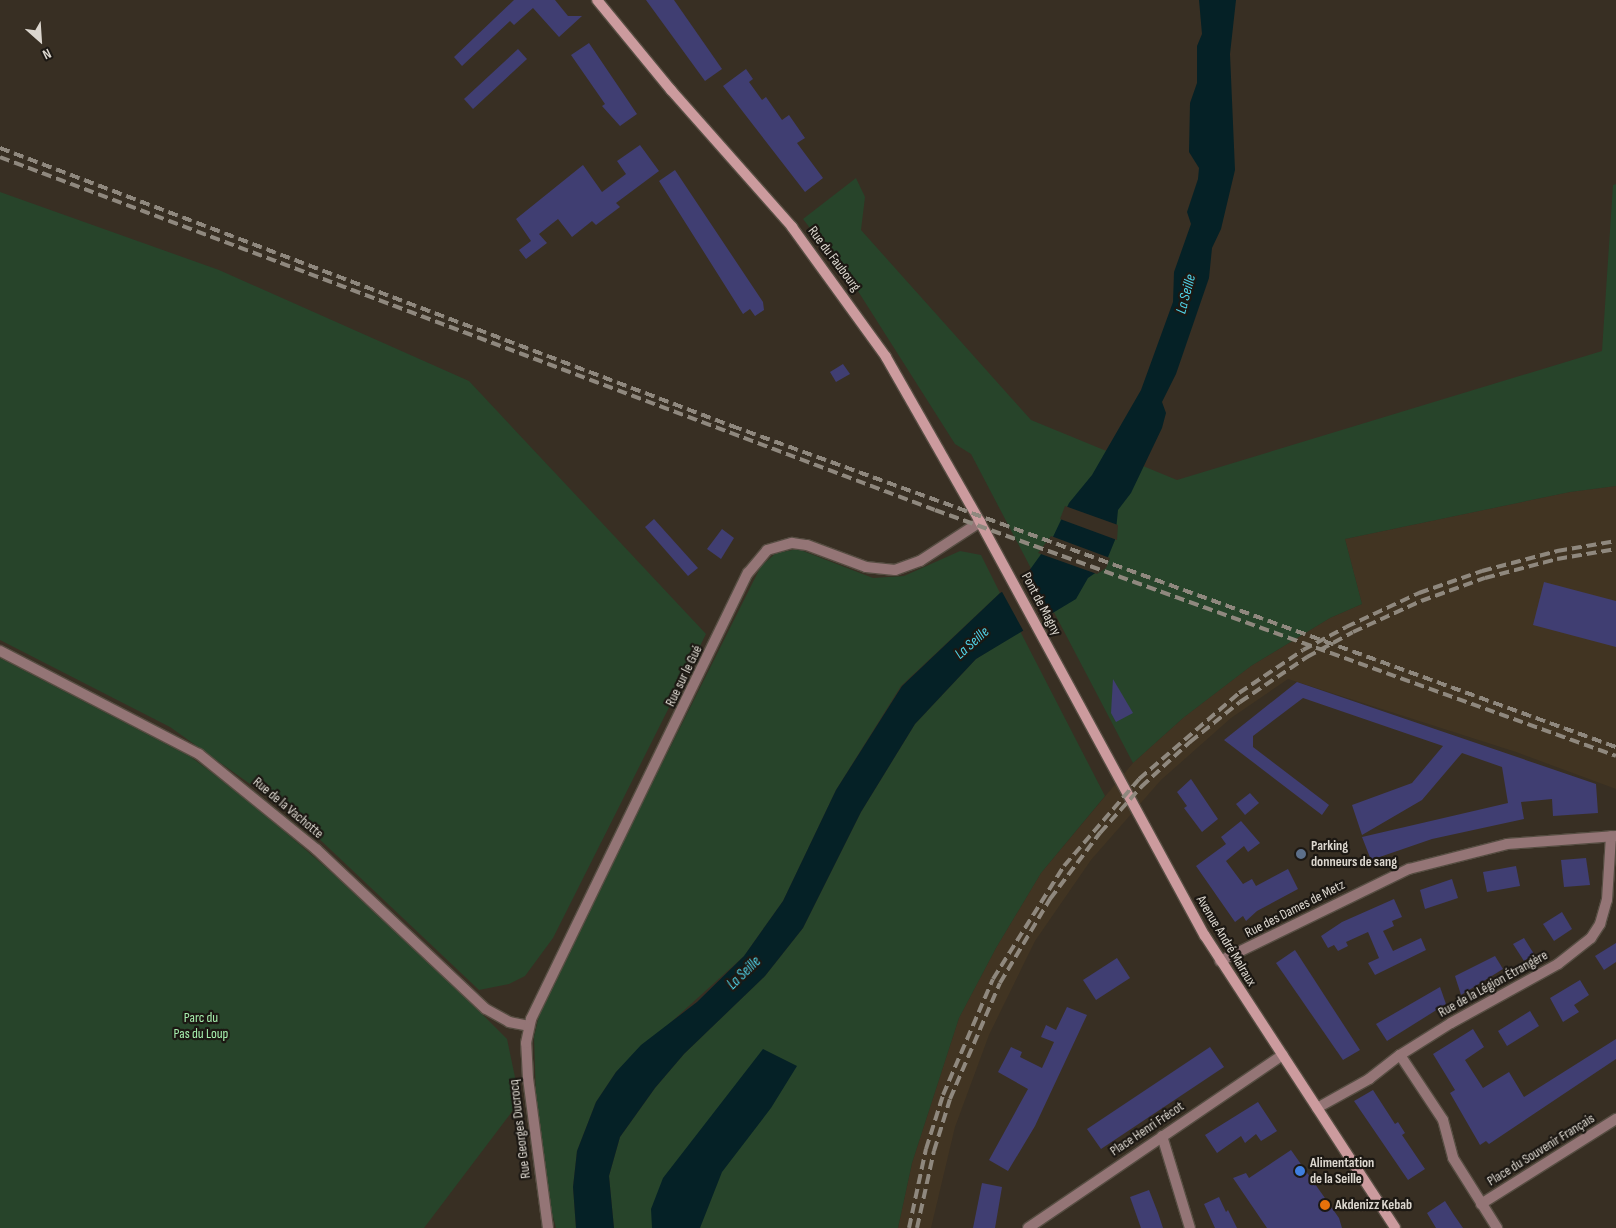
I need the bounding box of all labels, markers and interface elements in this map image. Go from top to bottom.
north arrow [15,15,65,65]
text: N [40,45,54,63]
street label: Rue du Faubourg [804,223,864,295]
water label: La Seille [1172,272,1200,316]
street label: Pont de Magny [1017,570,1065,638]
water label: La Seille [951,623,993,663]
street label: Rue sur le Gué [662,643,706,709]
street label: Rue de la Vachotte [249,774,327,842]
place label: Parking donneurs de sang [1311,838,1397,870]
marker: Parking donneurs de sang [1295,848,1307,860]
street label: Rue des Dames de Metz [1242,877,1348,941]
street label: Avenue André Malraux [1192,893,1260,989]
street label: Rue de la Légion Étrangère [1435,947,1551,1021]
water label: La Seille [723,953,765,993]
park label: Parc du Pas du Loup [174,1010,228,1042]
street label: Rue Georges Ducrocq [506,1078,534,1180]
street label: Place Henri Frécot [1107,1098,1187,1160]
street label: Place du Souvenir Français [1484,1110,1598,1190]
place label: Alimentation de la Seille [1310,1155,1374,1188]
marker: Alimentation de la Seille [1294,1165,1306,1177]
place label: Akdenizz Kebab [1335,1197,1412,1213]
marker: Akdenizz Kebab [1319,1199,1331,1211]

